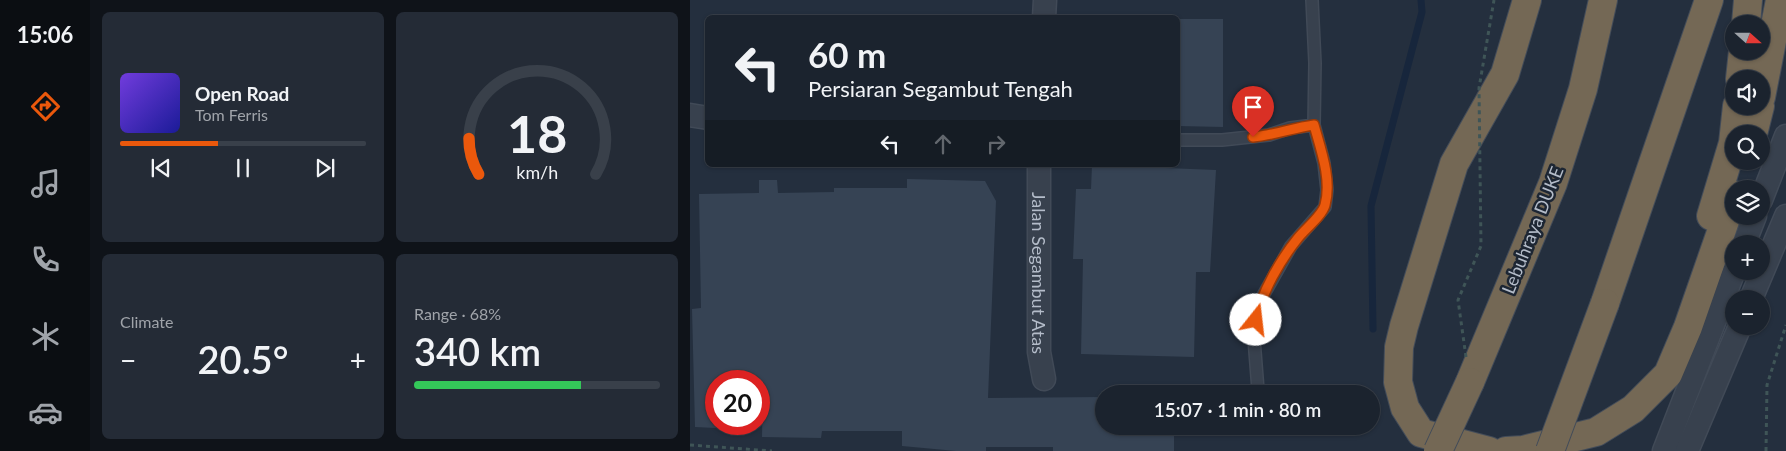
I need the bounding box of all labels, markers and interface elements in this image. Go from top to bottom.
north arrow [1725,15,1770,60]
map controls [1725,15,1770,335]
text: 15:06 [17,21,73,48]
text: 60 m [808,33,886,75]
icon: left [725,35,790,100]
button: sound [1725,70,1770,115]
text: Persiaran Segambut Tengah [808,75,1073,102]
text: Open Road [195,82,289,105]
pin [1232,86,1274,137]
icon: directions [28,89,63,124]
icon: arrive [1239,93,1267,121]
text: 18 [507,102,567,164]
text: Tom Ferris [195,105,268,124]
button: search [1725,125,1770,170]
icon: left [876,130,904,158]
icon: ahead [929,130,957,158]
icon: right [982,130,1010,158]
icon: previous [147,154,175,182]
icon: pause [229,154,257,182]
icon: next [311,154,339,182]
text: km/h [516,161,558,183]
street label: Lebuhraya DUKE [1496,163,1568,297]
icon: music [28,166,63,201]
button: layers [1725,180,1770,225]
street label: Jalan Segambut Atas [1028,192,1050,354]
button: + [1725,235,1770,280]
icon: phone [28,242,63,277]
button: − [1725,290,1770,335]
position arrow [1229,293,1281,345]
text: Range · 68% [414,304,501,323]
text: Climate [120,312,173,331]
icon: climate [28,319,63,354]
text: 340 km [414,328,541,374]
text: 20.5° [198,336,288,382]
text: − [120,343,136,377]
text: + [350,343,366,377]
speed limit sign: 20 [705,370,770,435]
icon: car [28,395,63,430]
text: 15:07 · 1 min · 80 m [1154,398,1321,421]

